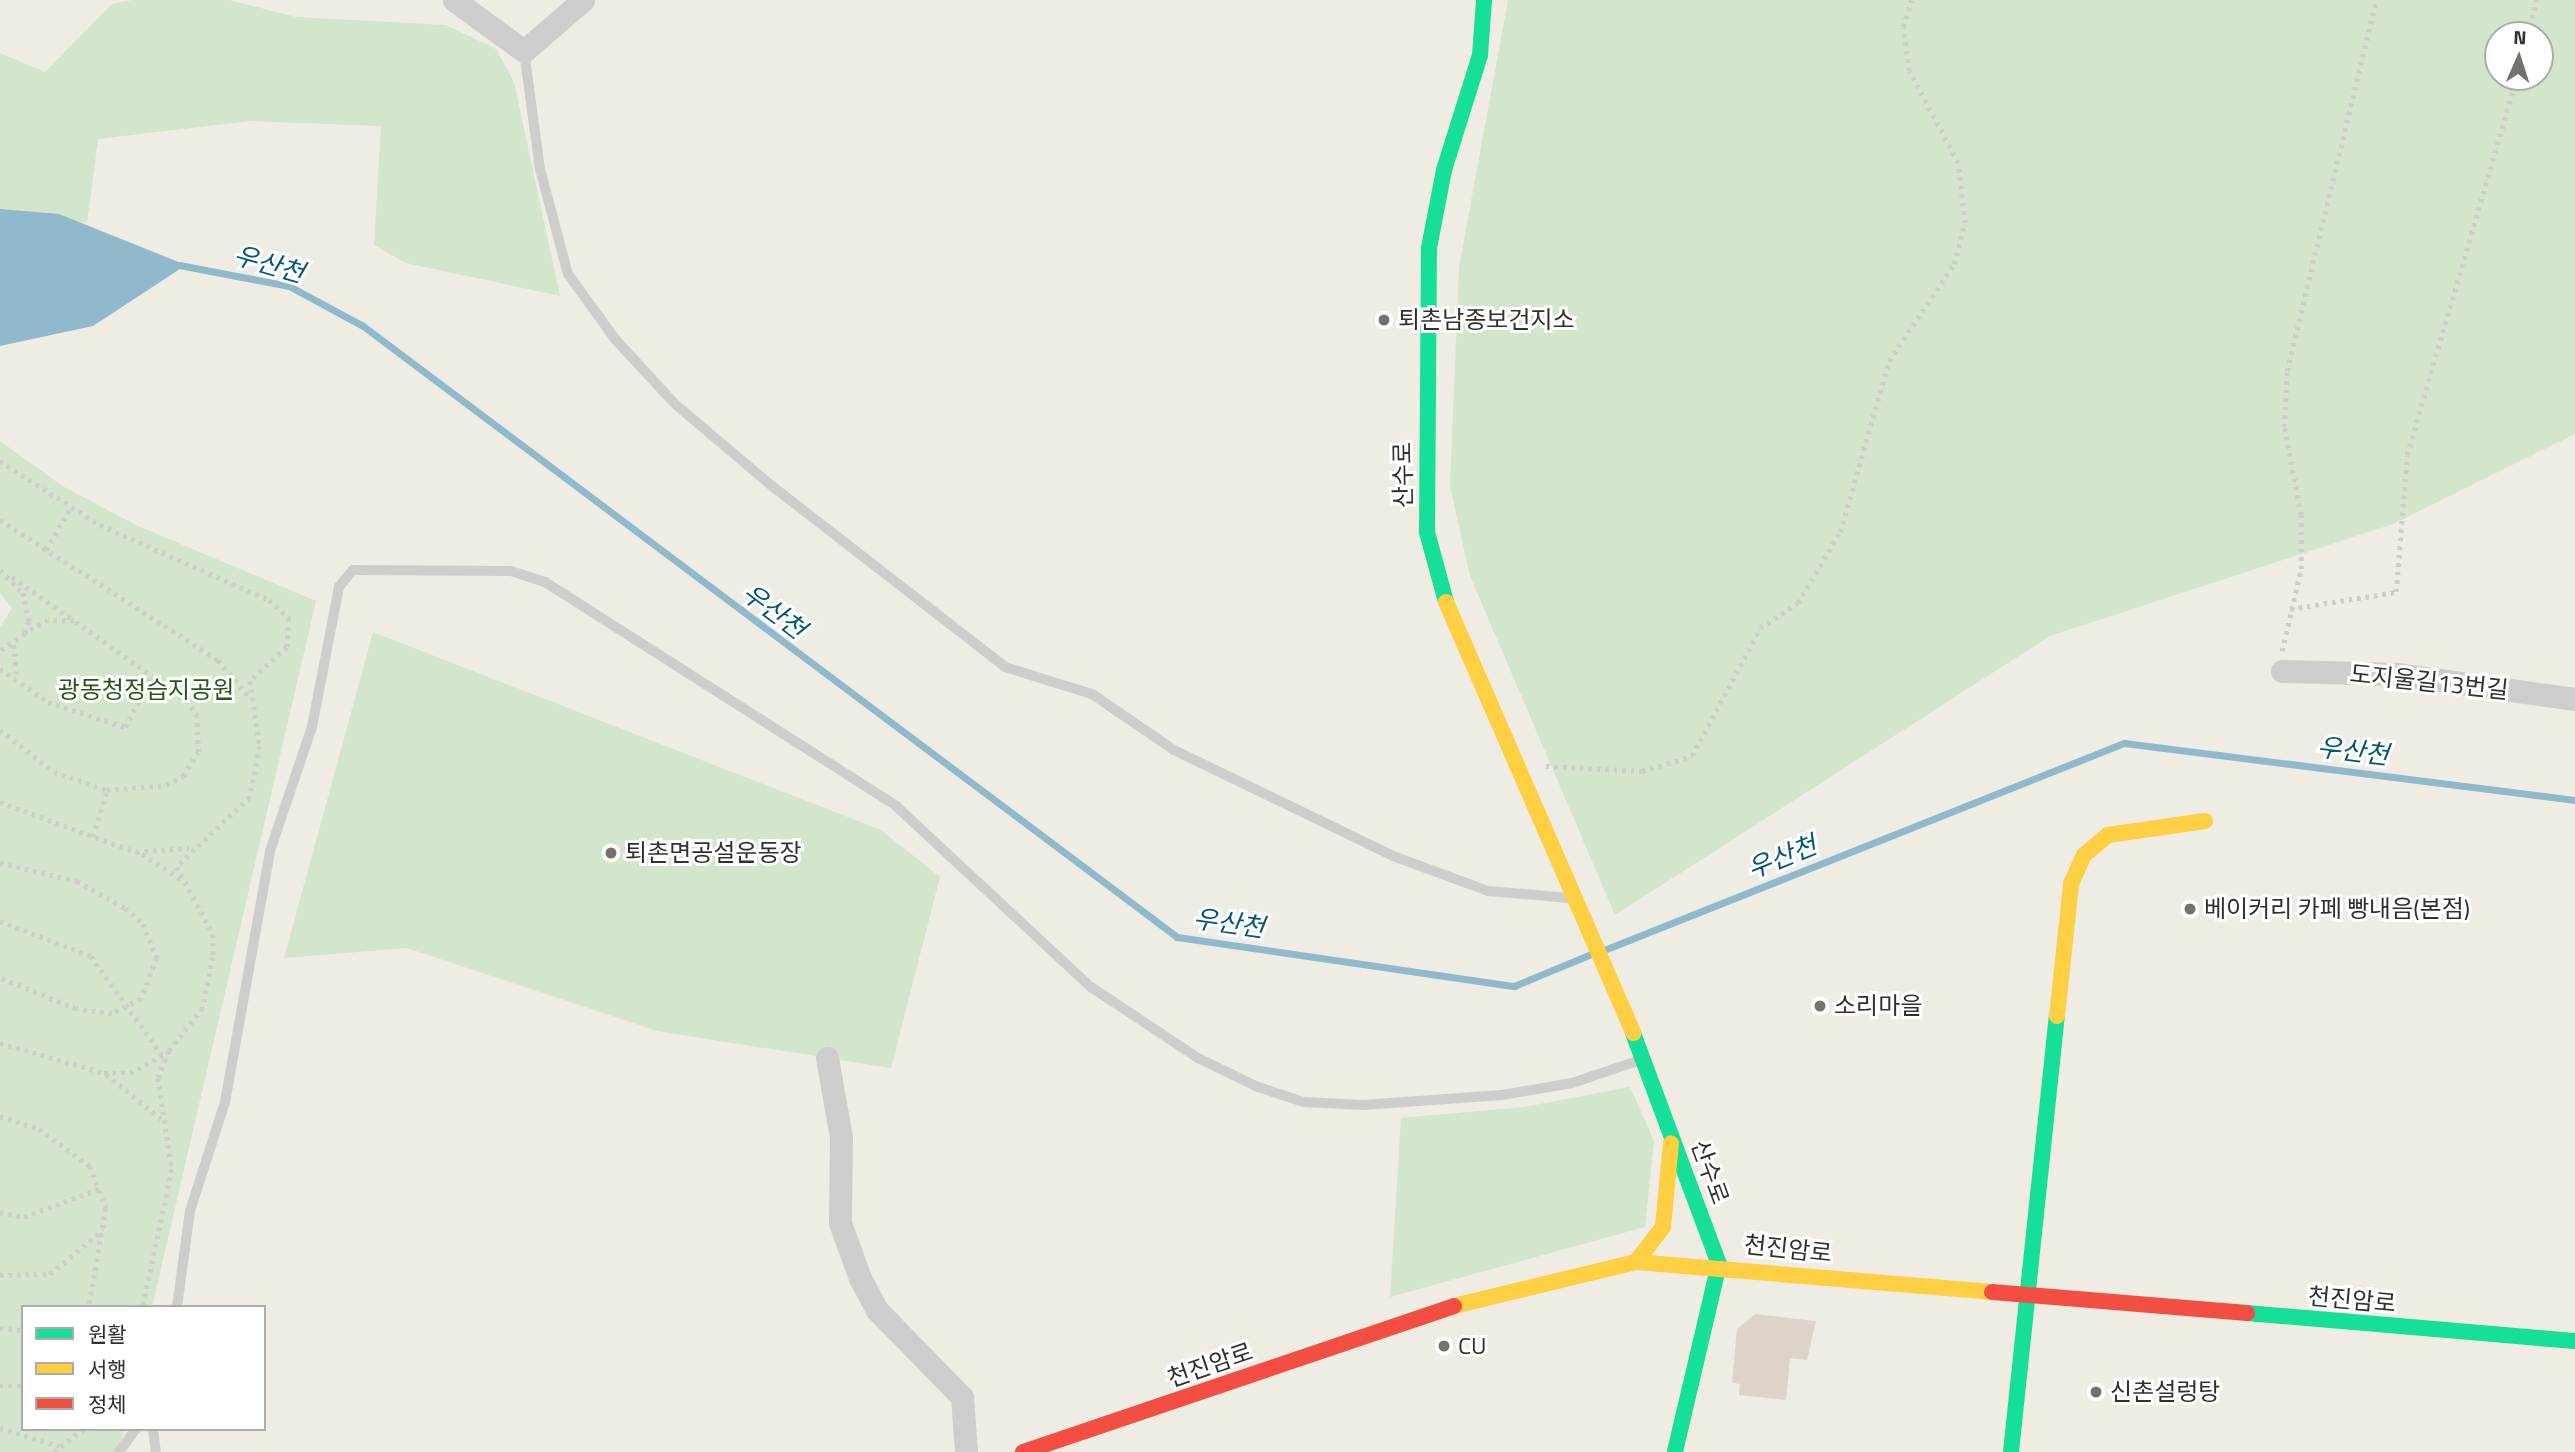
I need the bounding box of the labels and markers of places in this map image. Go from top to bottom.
place label: 퇴촌남종보건지소 [1398,306,1575,334]
marker: 퇴촌남종보건지소 [1376,312,1392,328]
place label: 퇴촌면공설운동장 [625,839,802,867]
marker: 퇴촌면공설운동장 [603,845,619,861]
place label: 베이커리 카페 빵내음(본점) [2204,895,2470,923]
marker: 베이커리 카페 빵내음(본점) [2182,901,2198,917]
place label: 소리마을 [1834,992,1922,1020]
marker: 소리마을 [1812,998,1828,1014]
place label: CU [1458,1332,1487,1360]
marker: CU [1436,1338,1452,1354]
place label: 신촌설렁탕 [2110,1378,2220,1406]
marker: 신촌설렁탕 [2088,1384,2104,1400]

